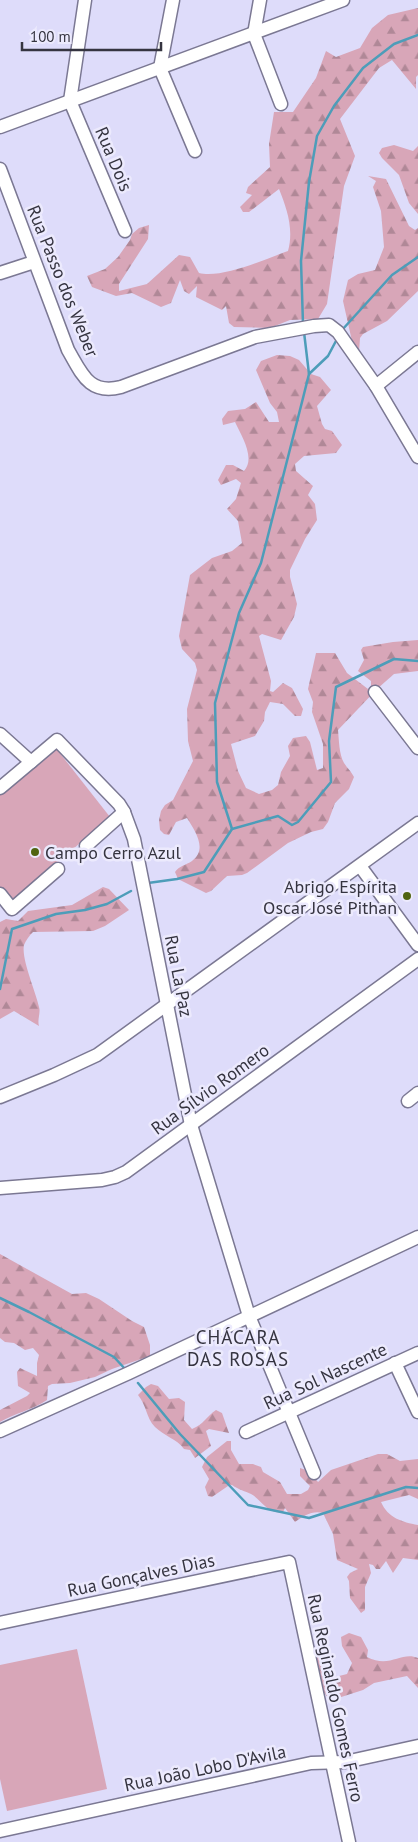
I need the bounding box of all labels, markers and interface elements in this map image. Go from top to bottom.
scale bar [22,20,161,52]
text: 100 m [30,27,71,46]
street label: Rua Dois [90,123,138,195]
street label: Rua Passo dos Weber [22,202,104,360]
place label: Campo Cerro Azul [45,841,181,864]
marker: Campo Cerro Azul [29,846,41,858]
place label: Abrigo Espírita Oscar José Pithan [263,875,397,919]
marker: Abrigo Espírita Oscar José Pithan [401,890,413,902]
street label: Rua La Paz [160,933,198,1019]
street label: Rua Sílvio Romero [146,1038,274,1140]
district label: CHÁCARA DAS ROSAS [187,1325,289,1371]
street label: Rua Sol Nascente [260,1337,390,1415]
street label: Rua Gonçalves Dias [65,1548,217,1602]
street label: Rua Reginaldo Gomes Ferro [303,1592,369,1804]
street label: Rua João Lobo D'Avila [122,1740,288,1796]

